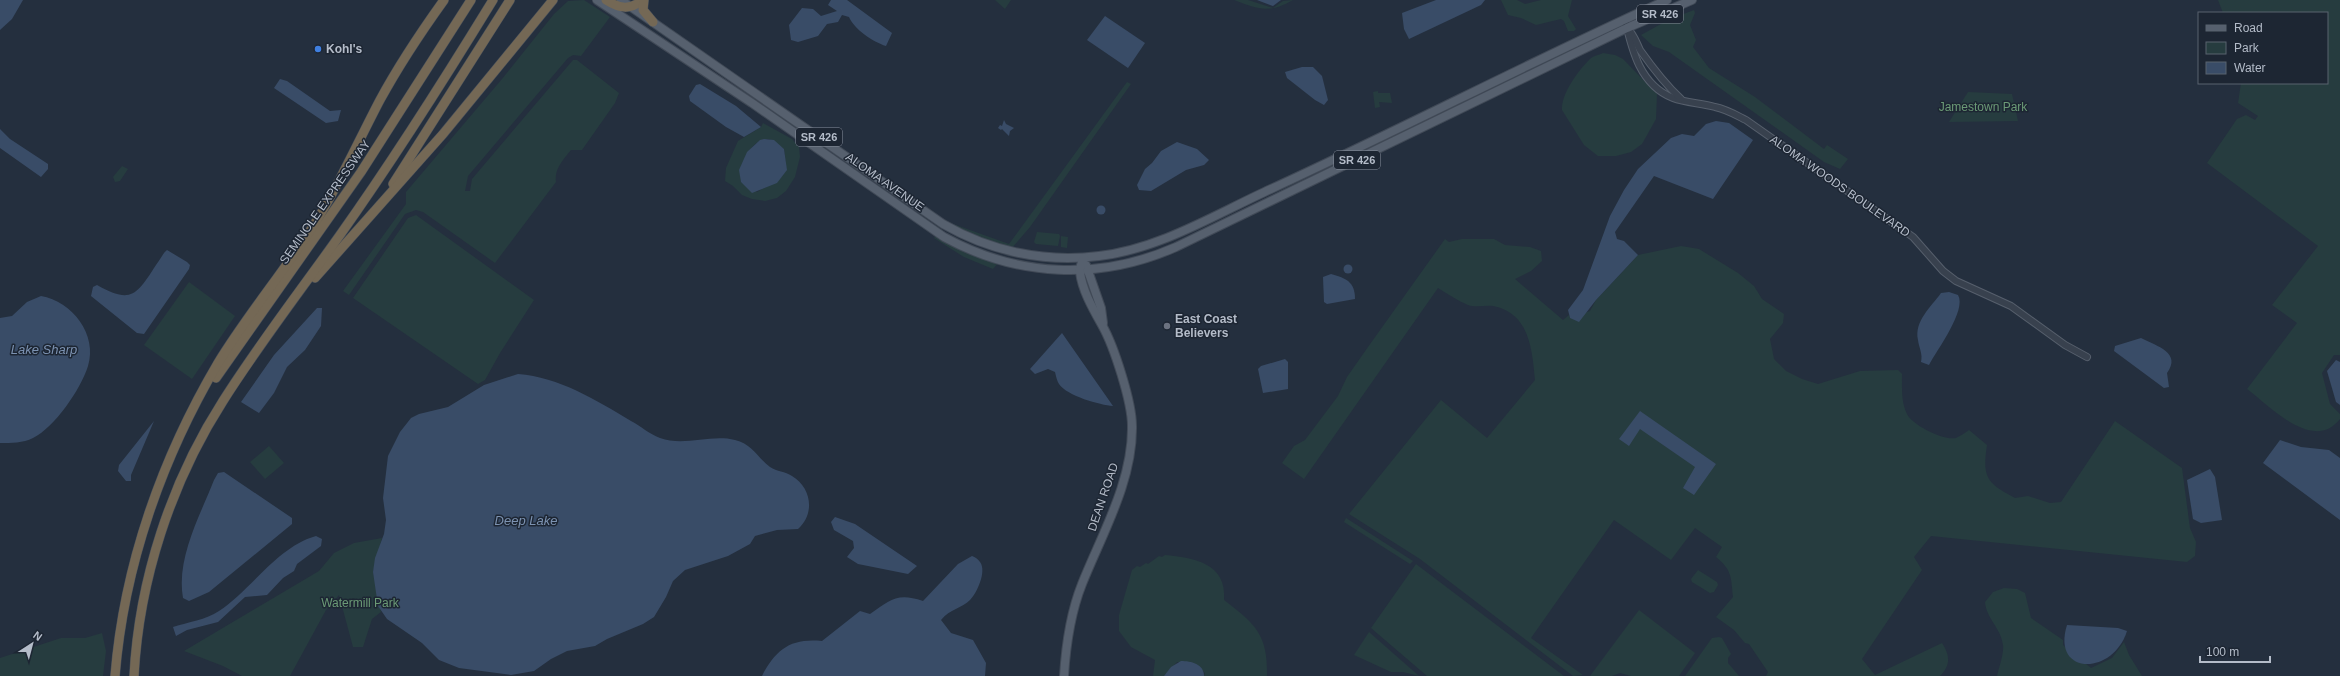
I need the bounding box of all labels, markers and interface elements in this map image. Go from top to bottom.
road number: SR 426 [1637,5,1683,23]
legend [2198,12,2328,84]
text: Road [2234,21,2263,35]
text: Park [2234,41,2260,55]
place label: Kohl's [326,42,363,56]
marker: Kohl's [313,44,323,54]
text: Water [2234,61,2266,75]
park label: Jamestown Park [1939,100,2028,114]
road number: SR 426 [796,128,842,146]
street label: ALOMA WOODS BOULEVARD [1767,132,1913,240]
street label: SEMINOLE EXPRESSWAY [277,137,373,267]
street label: ALOMA AVENUE [843,150,927,214]
road number: SR 426 [1334,151,1380,169]
place label: East Coast Believers [1175,312,1237,340]
marker: East Coast Believers [1162,321,1172,331]
water label: Lake Sharp [11,342,77,357]
street label: DEAN ROAD [1085,461,1121,533]
water label: Deep Lake [495,513,557,528]
park label: Watermill Park [321,596,400,610]
north arrow [12,624,52,664]
text: N [31,629,45,643]
scale bar [2200,638,2270,664]
text: 100 m [2206,645,2239,659]

